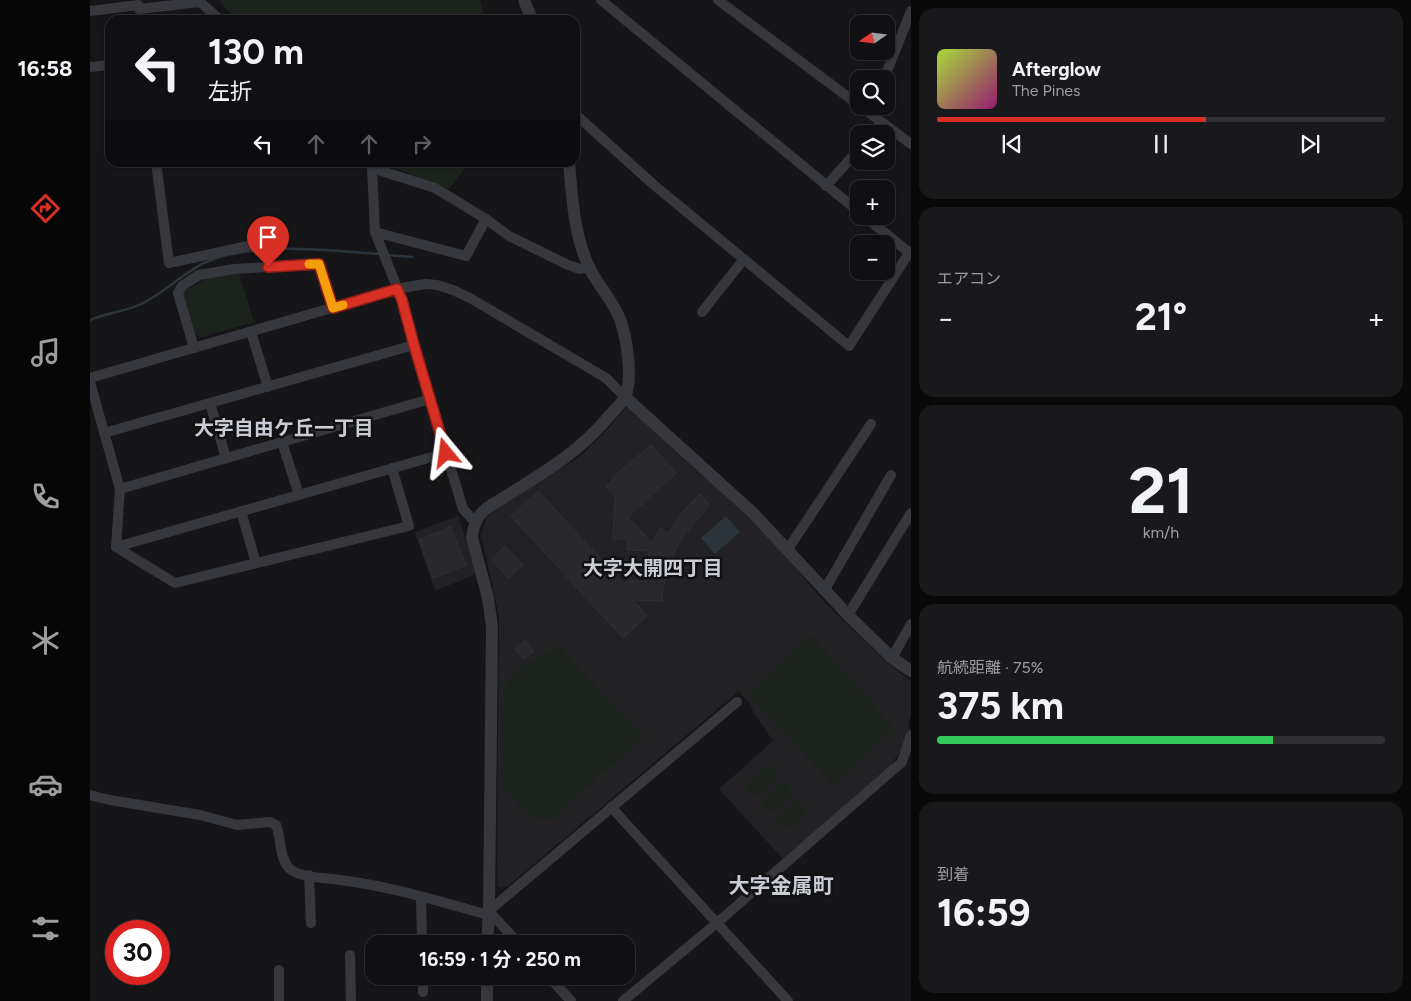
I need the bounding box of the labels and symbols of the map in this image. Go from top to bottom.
north arrow [850,15,895,60]
pin [247,216,289,267]
district label: 大字自由ケ丘一丁目 [194,416,374,440]
position arrow [419,426,471,478]
district label: 大字大開四丁目 [583,556,723,580]
district label: 大字金属町 [729,873,834,898]
speed limit sign: 30 [105,920,170,985]

